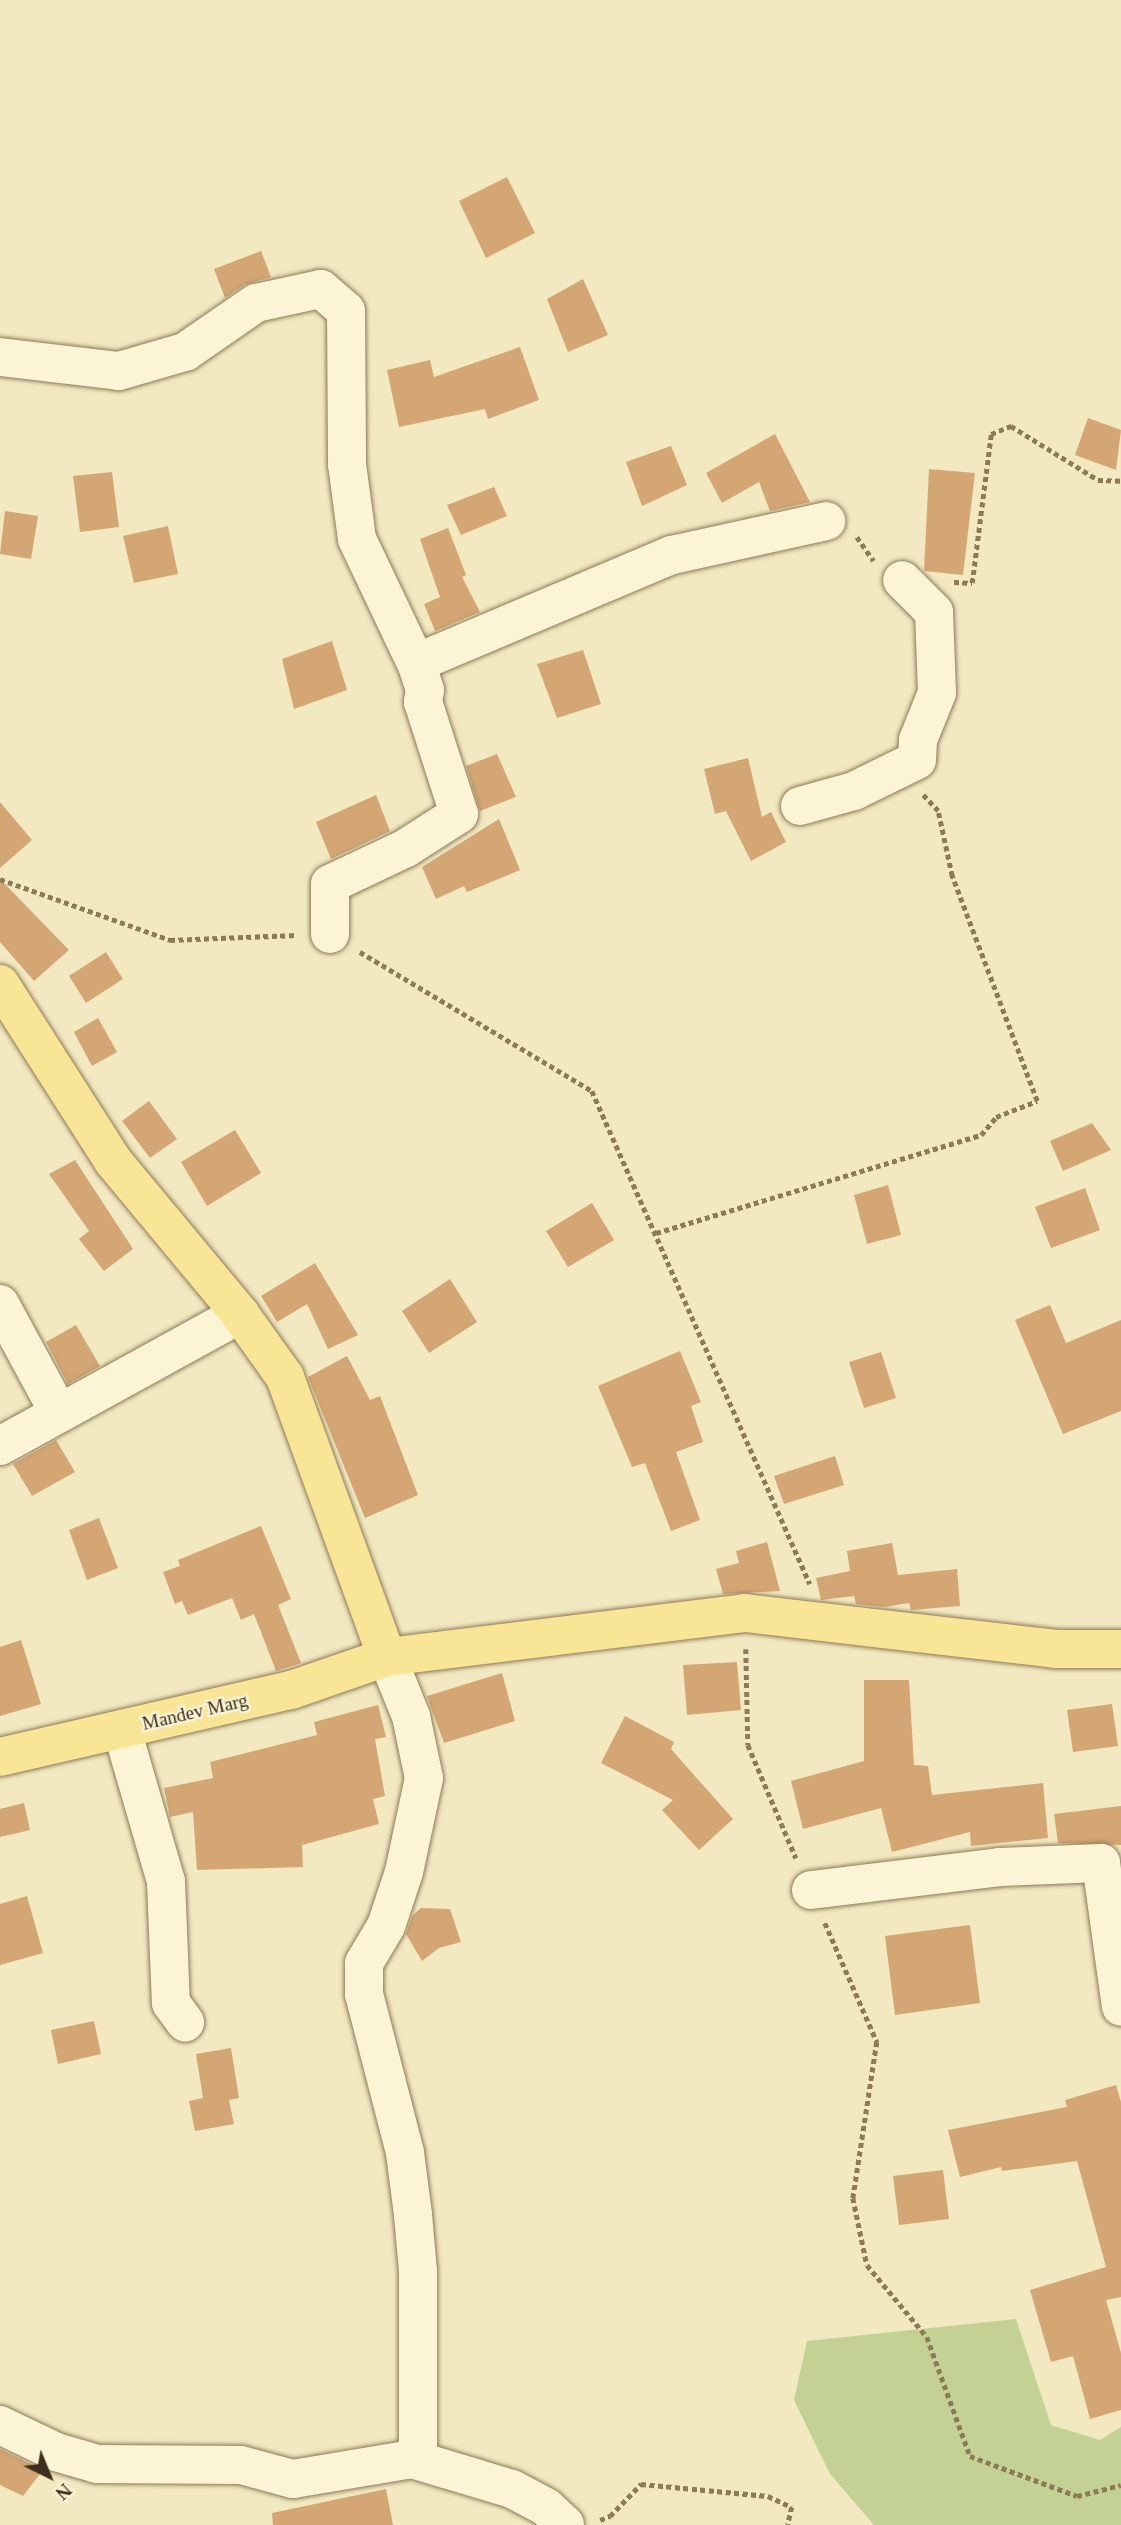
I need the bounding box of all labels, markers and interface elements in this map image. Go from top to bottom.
street label: Mandev Marg [140,1689,250,1735]
north arrow [14,2441,84,2511]
text: N [51,2479,76,2504]

